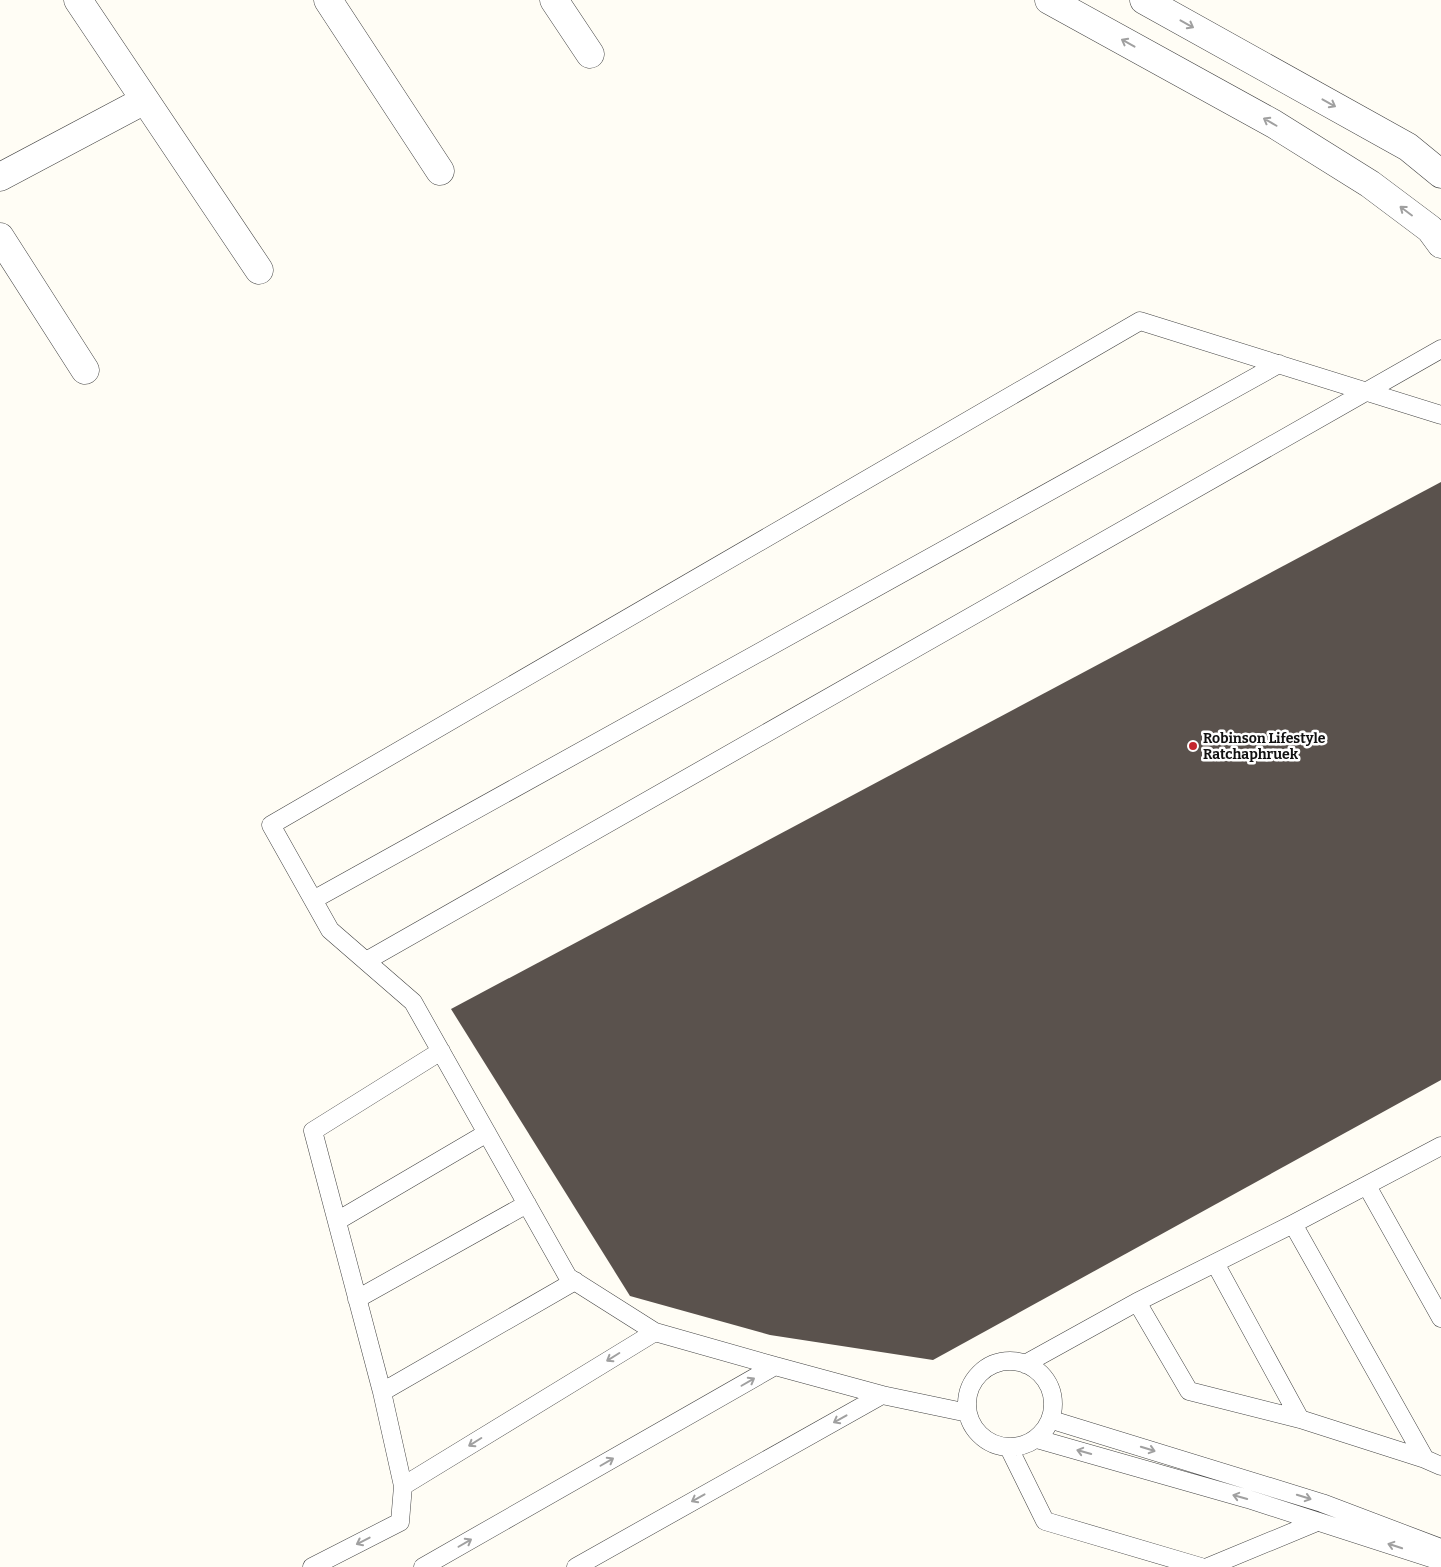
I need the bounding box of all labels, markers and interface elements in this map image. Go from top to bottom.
one-way arrow [1179,19,1193,29]
one-way arrow [1121,38,1135,48]
one-way arrow [1321,98,1336,108]
one-way arrow [1262,117,1277,127]
one-way arrow [1399,206,1413,216]
place label: Robinson Lifestyle Ratchaphruek [1203,730,1326,763]
marker: Robinson Lifestyle Ratchaphruek [1187,740,1199,752]
one-way arrow [607,1353,621,1363]
one-way arrow [740,1376,754,1386]
one-way arrow [833,1414,847,1424]
one-way arrow [468,1437,482,1447]
one-way arrow [1140,1445,1156,1455]
one-way arrow [1077,1447,1093,1457]
one-way arrow [599,1457,613,1467]
one-way arrow [1233,1491,1249,1501]
one-way arrow [1295,1492,1311,1502]
one-way arrow [691,1494,706,1504]
one-way arrow [355,1536,370,1546]
one-way arrow [458,1538,473,1548]
one-way arrow [1388,1541,1404,1551]

